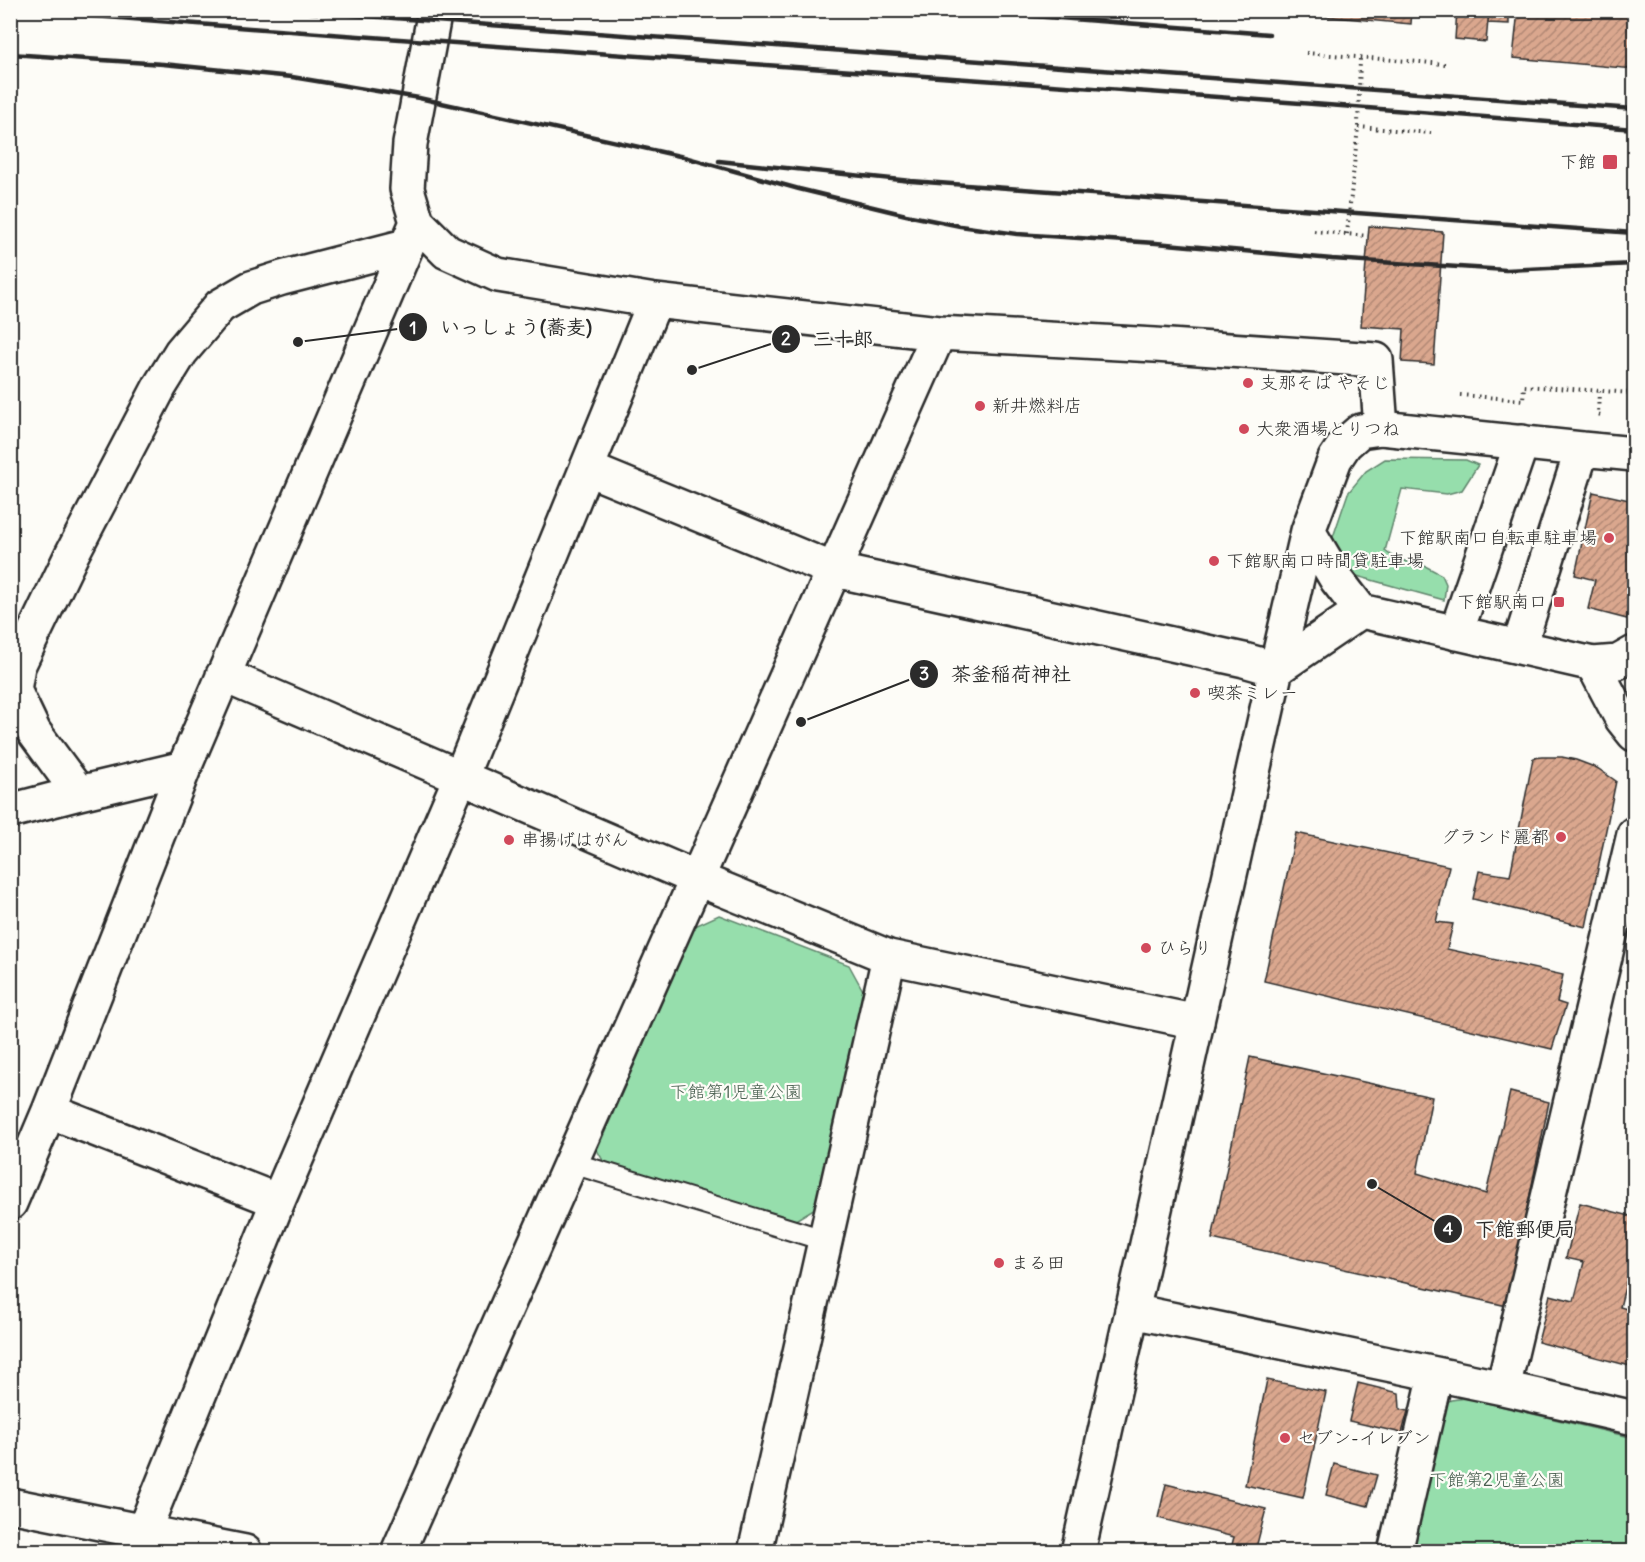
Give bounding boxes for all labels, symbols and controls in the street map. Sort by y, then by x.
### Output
place label: 下館 [1560,150,1596,173]
marker: 下館 [1601,153,1619,171]
callout: いっしょう(蕎麦) [398,308,604,346]
text: いっしょう(蕎麦) [440,314,592,339]
text: 1 [409,316,417,339]
callout: 三十郎 [771,320,885,358]
text: 三十郎 [813,326,873,351]
text: 2 [781,327,791,350]
place label: 支那そば やそじ [1260,371,1390,394]
marker: 支那そば やそじ [1241,376,1255,390]
place label: 新井燃料店 [992,394,1082,417]
marker: 新井燃料店 [973,399,987,413]
place label: 大衆酒場とりつね [1256,417,1400,440]
marker: 大衆酒場とりつね [1237,422,1251,436]
place label: 下館駅南口自転車駐車場 [1399,526,1597,549]
marker: 下館駅南口自転車駐車場 [1602,531,1616,545]
place label: 下館駅南口時間貸駐車場 [1226,549,1424,572]
marker: 下館駅南口時間貸駐車場 [1207,554,1221,568]
place label: 下館駅南口 [1457,590,1547,613]
marker: 下館駅南口 [1552,595,1566,609]
callout: 茶釜稲荷神社 [909,655,1083,693]
text: 茶釜稲荷神社 [951,661,1071,686]
text: 3 [919,662,929,685]
place label: 喫茶ミレー [1207,681,1298,704]
marker: 喫茶ミレー [1188,686,1202,700]
place label: グランド麗都 [1441,825,1549,848]
place label: 串揚げはがん [521,828,629,851]
marker: グランド麗都 [1554,830,1568,844]
marker: 串揚げはがん [502,833,516,847]
place label: ひらり [1158,936,1212,959]
marker: ひらり [1139,941,1153,955]
park label: 下館第1児童公園 [669,1080,803,1103]
callout: 下館郵便局 [1433,1210,1587,1248]
text: 下館郵便局 [1475,1216,1575,1241]
text: 4 [1443,1217,1454,1240]
place label: まる田 [1011,1251,1065,1274]
marker: まる田 [992,1256,1006,1270]
place label: セブン-イレブン [1297,1426,1431,1449]
marker: セブン-イレブン [1278,1431,1292,1445]
park label: 下館第2児童公園 [1429,1468,1565,1491]

